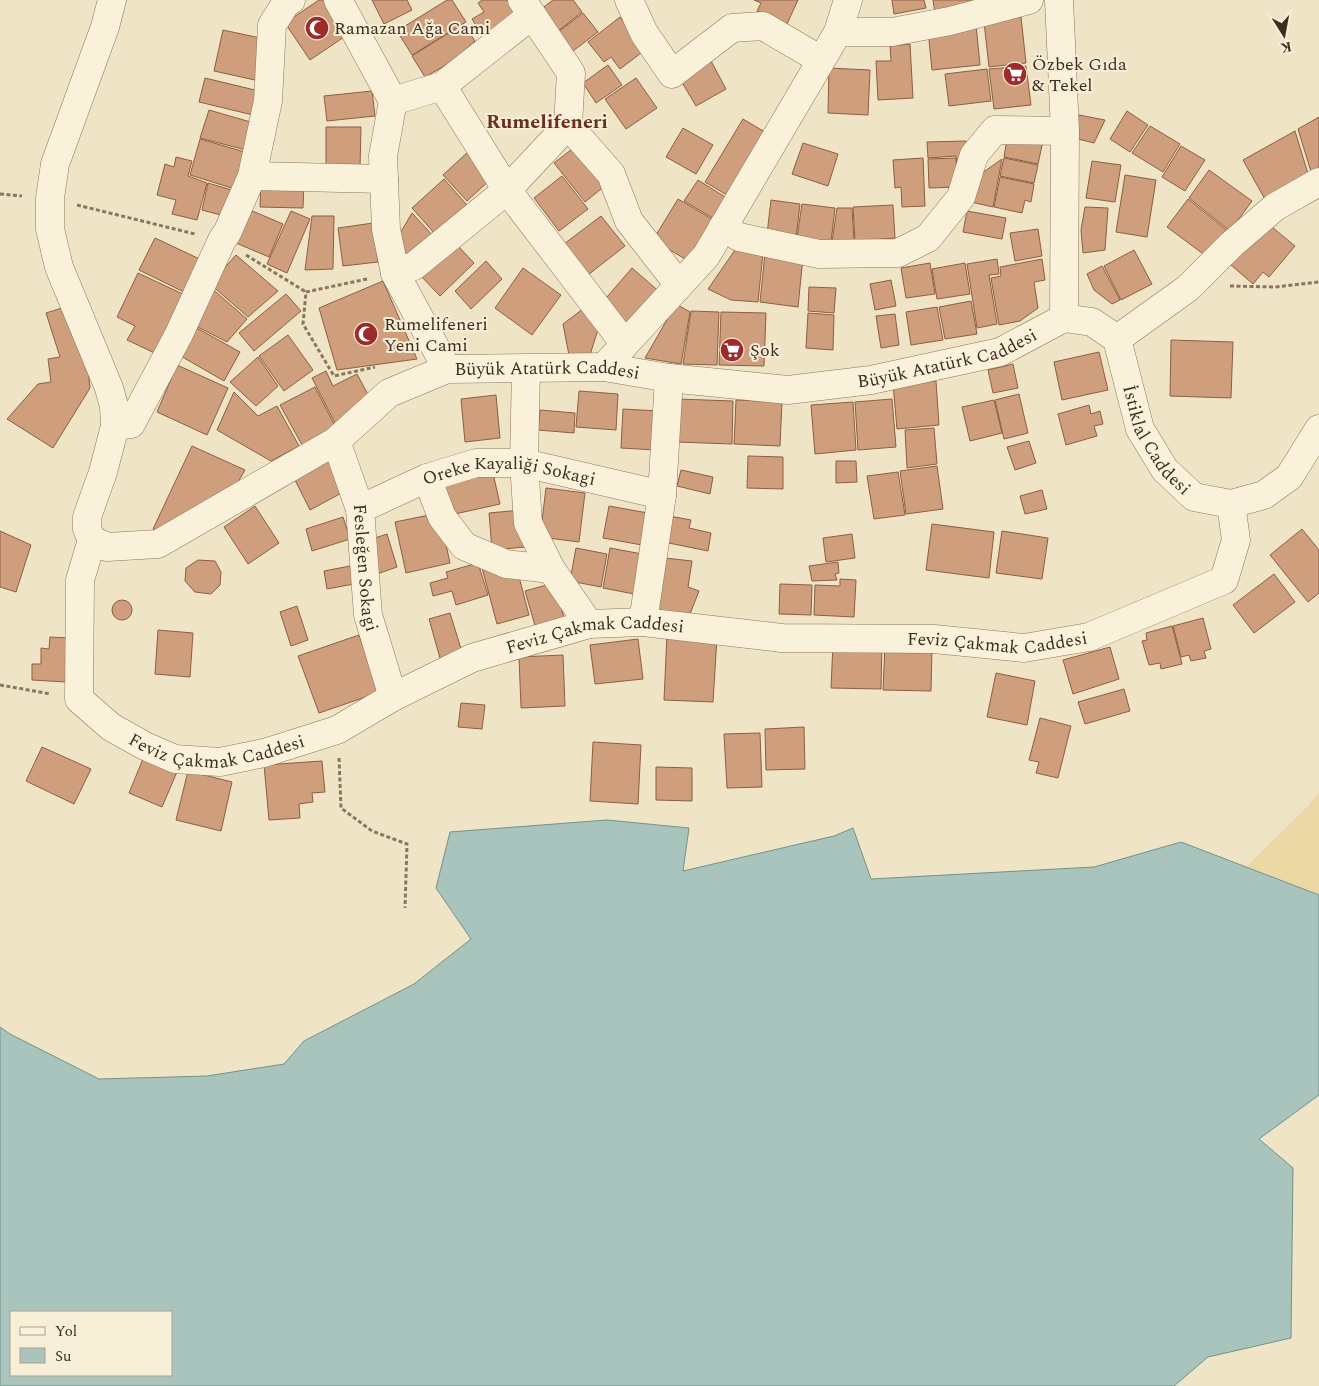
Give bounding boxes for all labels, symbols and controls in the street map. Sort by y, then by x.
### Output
north arrow [1259,10,1309,60]
mosque icon: Ramazan Ağa Cami [304,15,330,41]
place label: Ramazan Ağa Cami [334,15,490,42]
text: K [1279,36,1294,59]
place label: Özbek Gıda & Tekel [1032,51,1127,99]
supermarket icon: Özbek Gıda & Tekel [1002,61,1028,87]
district label: Rumelifeneri [486,107,608,137]
place label: Rumelifeneri Yeni Cami [384,311,488,359]
mosque icon: Rumelifeneri Yeni Cami [353,321,379,347]
street label: Büyük Atatürk Caddesi [856,321,1042,395]
supermarket icon: Şok [719,337,745,363]
place label: Şok [750,337,780,364]
street label: Büyük Atatürk Caddesi [454,353,642,386]
street label: İstiklal Caddesi [1116,382,1197,501]
street label: Oreke Kayaliği Sokagi [419,450,598,493]
street label: Fesleğen Sokagi [346,503,386,635]
street label: Feviz Çakmak Caddesi [503,608,685,661]
street label: Feviz Çakmak Caddesi [907,624,1089,661]
street label: Feviz Çakmak Caddesi [127,724,309,748]
text: Feviz Çakmak Caddesi [124,726,308,775]
legend [10,1311,172,1376]
text: Yol [55,1320,77,1343]
text: Su [55,1345,71,1368]

